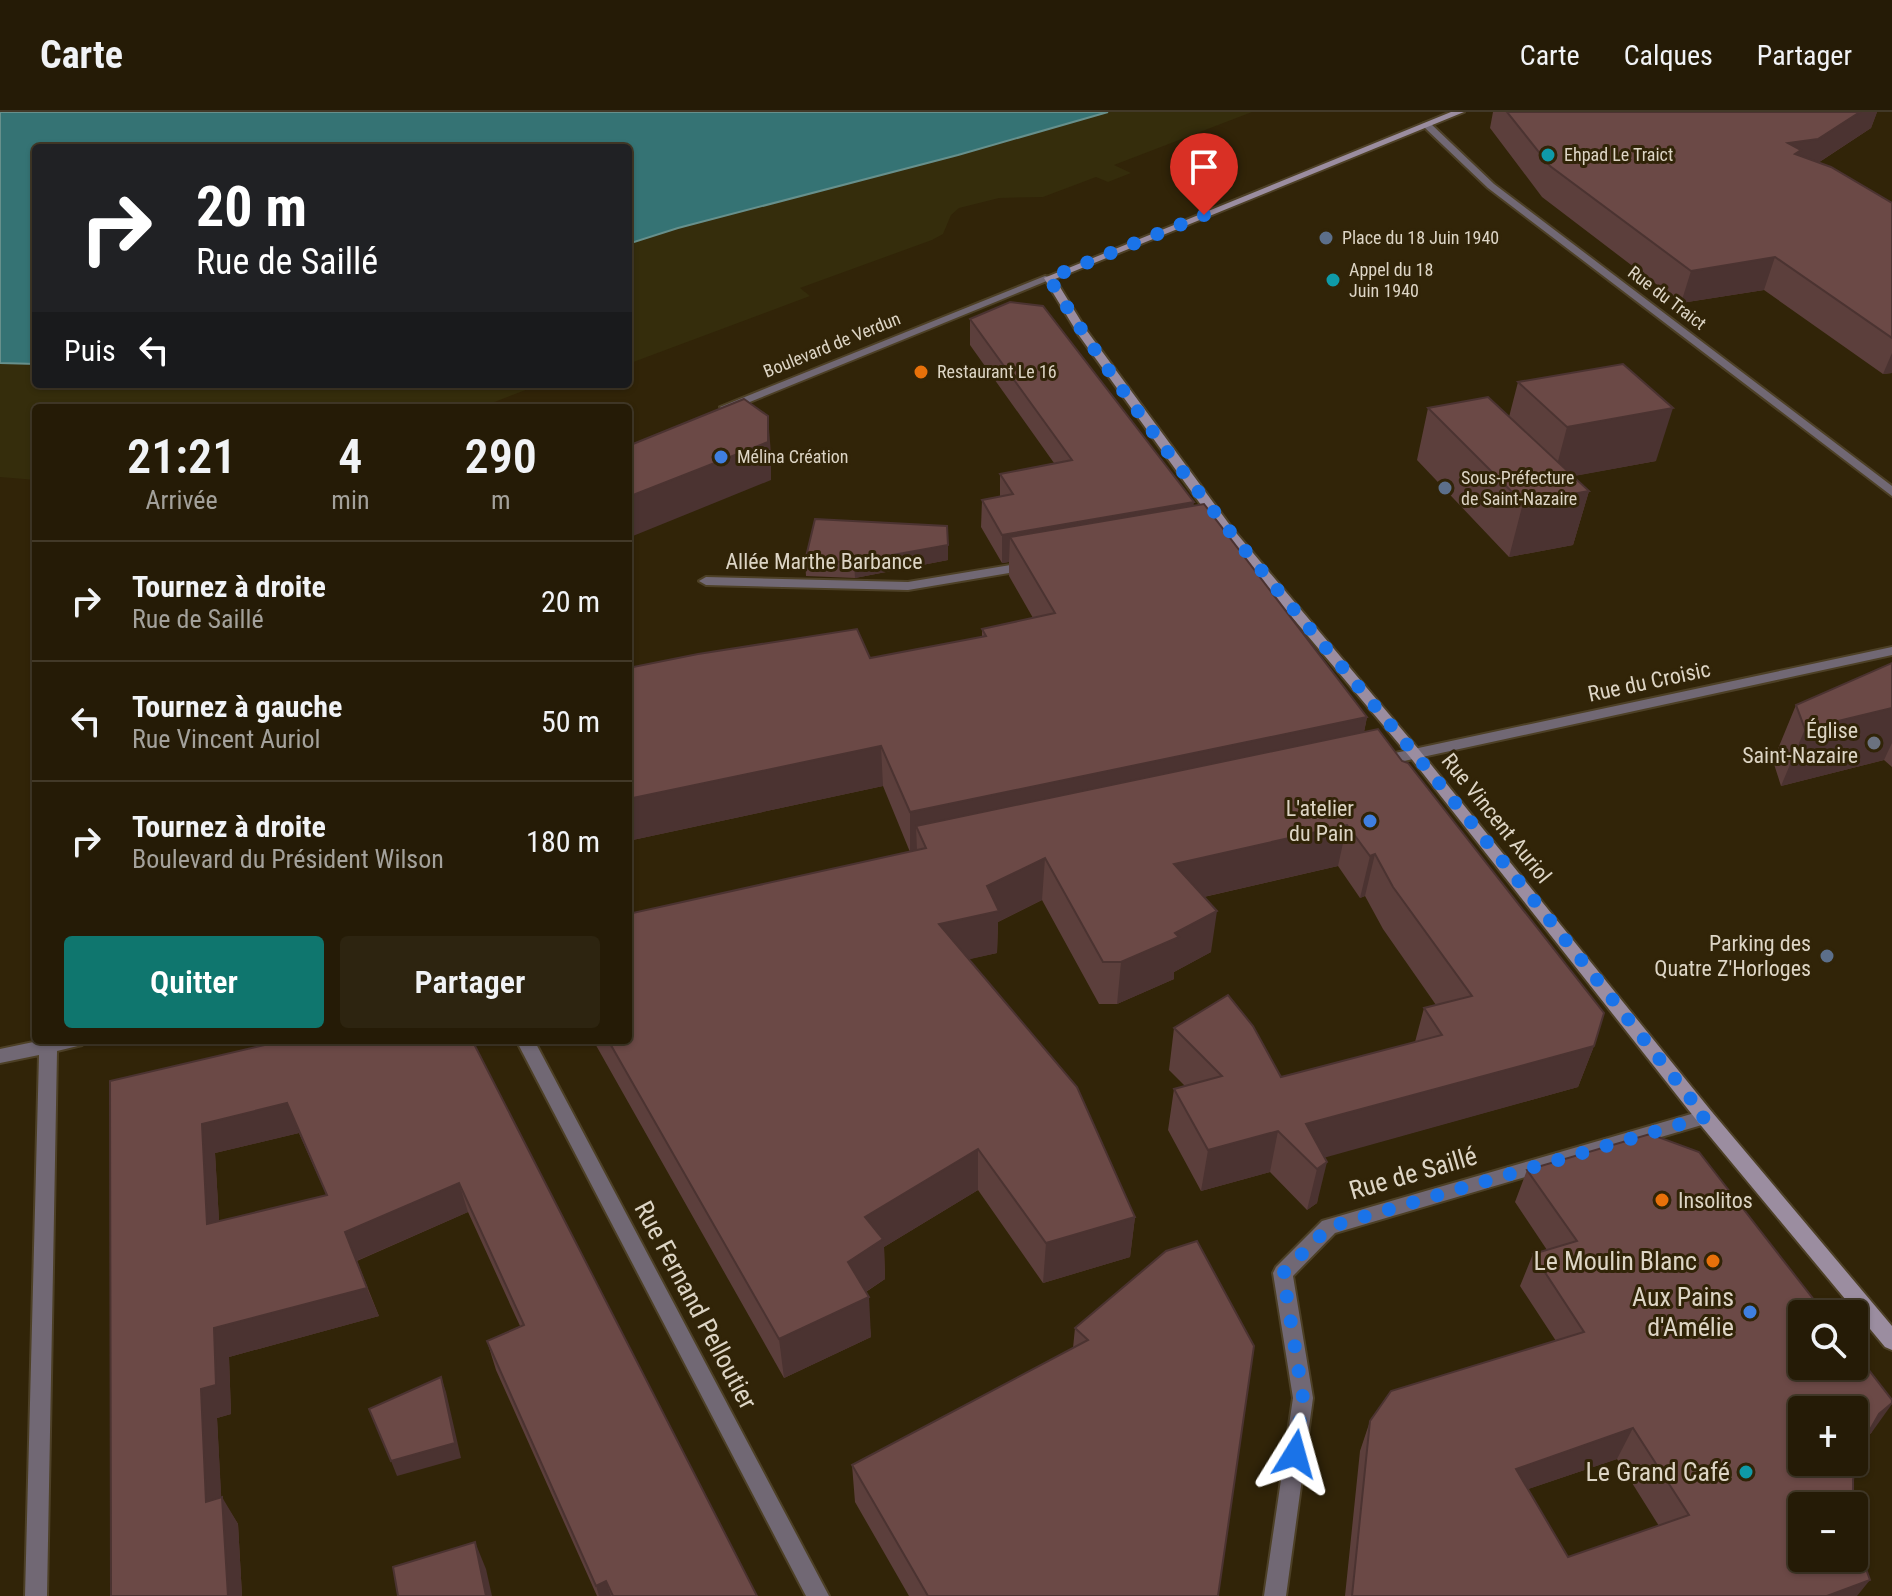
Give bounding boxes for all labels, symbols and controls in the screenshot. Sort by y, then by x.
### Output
text: Carte [40,33,123,77]
text: Carte [1520,39,1580,72]
text: Calques [1624,39,1713,72]
text: Partager [1757,39,1852,72]
pin [1170,133,1238,215]
place label: Ehpad Le Traict [1564,144,1673,165]
icon: arrive [1182,145,1226,189]
marker: Ehpad Le Traict [1539,146,1557,164]
text: 20 m [196,174,307,240]
icon: right [64,176,168,280]
place label: Place du 18 Juin 1940 [1342,227,1499,248]
marker: Place du 18 Juin 1940 [1317,229,1335,247]
text: Rue de Saillé [196,241,378,283]
place label: Appel du 18 Juin 1940 [1349,259,1433,301]
street label: Rue du Traict [1624,261,1711,334]
marker: Appel du 18 Juin 1940 [1324,271,1342,289]
street label: Boulevard de Verdun [760,307,903,382]
icon: left [132,328,176,372]
text: Puis [64,333,116,368]
place label: Restaurant Le 16 [937,361,1057,382]
marker: Restaurant Le 16 [912,363,930,381]
text: 21:21 [127,428,236,485]
text: 4 [338,428,362,485]
text: 290 [465,428,537,485]
place label: Mélina Création [737,446,849,467]
marker: Mélina Création [712,448,730,466]
place label: Sous-Préfecture de Saint-Nazaire [1461,467,1577,509]
marker: Sous-Préfecture de Saint-Nazaire [1436,479,1454,497]
text: Arrivée [146,485,218,515]
text: min [331,485,369,515]
text: m [491,485,511,515]
street label: Allée Marthe Barbance [725,549,923,574]
text: Tournez à droite [132,569,326,604]
icon: right [64,579,108,623]
text: 20 m [541,584,600,619]
text: Rue de Saillé [132,604,264,634]
street label: Rue du Croisic [1586,656,1713,707]
text: Tournez à gauche [132,689,342,724]
icon: left [64,699,108,743]
text: 50 m [541,704,600,739]
place label: Église Saint-Nazaire [1742,718,1858,768]
text: Rue Vincent Auriol [132,724,320,754]
marker: Église Saint-Nazaire [1865,734,1883,752]
street label: Rue Vincent Auriol [1437,748,1556,888]
place label: L'atelier du Pain [1286,796,1354,846]
text: Tournez à droite [132,809,326,844]
marker: L'atelier du Pain [1361,812,1379,830]
icon: right [64,819,108,863]
text: 180 m [526,824,600,859]
text: Boulevard du Président Wilson [132,844,444,874]
place label: Parking des Quatre Z'Horloges [1654,931,1811,981]
button: Quitter [64,936,324,1028]
button: Partager [340,936,600,1028]
marker: Parking des Quatre Z'Horloges [1818,947,1836,965]
street label: Rue de Saillé [1346,1140,1480,1206]
place label: Insolitos [1678,1188,1753,1213]
marker: Insolitos [1653,1191,1671,1209]
street label: Rue Fernand Pelloutier [628,1196,764,1414]
place label: Le Moulin Blanc [1534,1246,1697,1276]
marker: Le Moulin Blanc [1704,1252,1722,1270]
place label: Aux Pains d'Amélie [1632,1282,1734,1342]
map controls [1788,1300,1868,1572]
button: search [1788,1300,1868,1380]
marker: Aux Pains d'Amélie [1741,1303,1759,1321]
button: + [1788,1396,1868,1476]
position arrow [1253,1412,1337,1496]
place label: Le Grand Café [1585,1457,1730,1487]
marker: Le Grand Café [1737,1463,1755,1481]
button: − [1788,1492,1868,1572]

